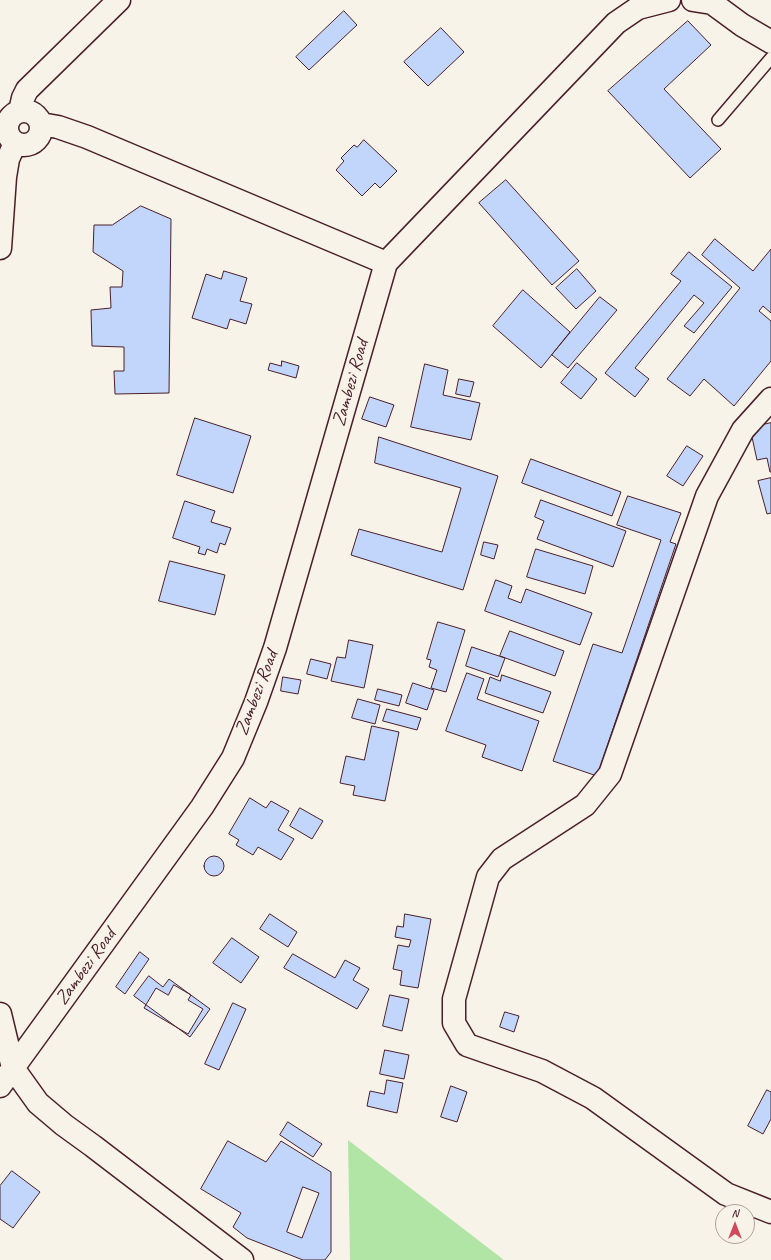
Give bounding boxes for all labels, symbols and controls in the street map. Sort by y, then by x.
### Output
street label: Zambezi Road [328,337,374,429]
street label: Zambezi Road [230,647,284,739]
street label: Zambezi Road [51,924,121,1010]
north arrow [715,1204,755,1244]
text: N [732,1206,738,1220]

